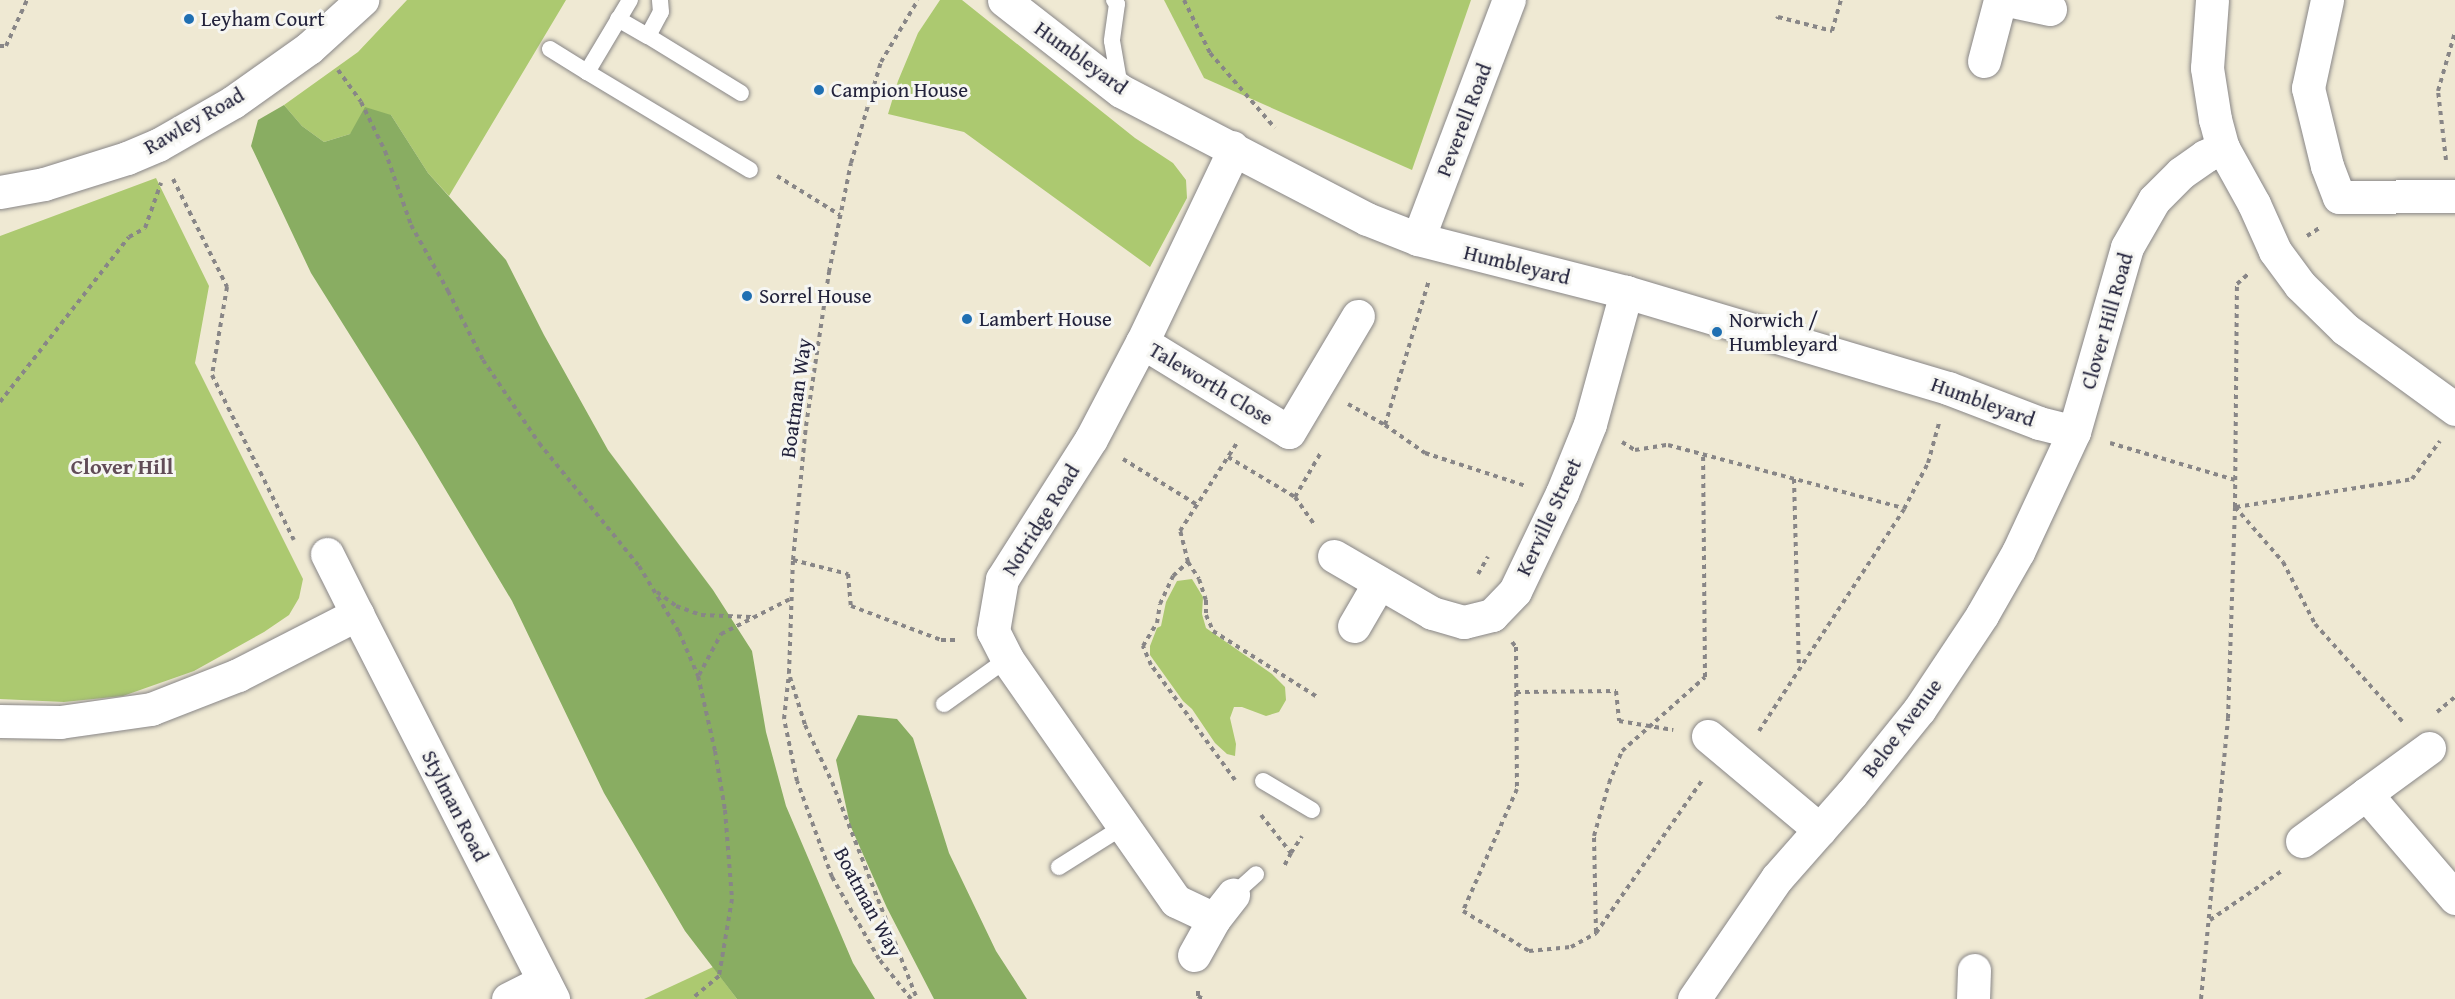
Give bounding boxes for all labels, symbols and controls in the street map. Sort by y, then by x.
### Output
place label: Leyham Court [201,6,325,32]
marker: Leyham Court [182,12,196,26]
street label: Humbleyard [1030,16,1132,100]
street label: Peverell Road [1431,60,1497,180]
place label: Campion House [831,77,968,103]
street label: Rawley Road [139,82,249,160]
marker: Campion House [812,83,826,97]
street label: Humbleyard [1461,240,1573,290]
street label: Clover Hill Road [2075,250,2139,392]
place label: Sorrel House [759,283,872,309]
marker: Sorrel House [740,289,754,303]
place label: Lambert House [979,306,1112,332]
place label: Norwich / Humbleyard [1729,307,1838,357]
marker: Lambert House [960,312,974,326]
marker: Norwich / Humbleyard [1710,325,1724,339]
street label: Boatman Way [775,336,817,460]
street label: Taleworth Close [1144,337,1278,431]
street label: Humbleyard [1928,372,2038,432]
district label: Clover Hill [71,454,173,480]
street label: Kerville Street [1511,454,1587,580]
street label: Notridge Road [997,460,1085,580]
street label: Beloe Avenue [1857,674,1947,782]
street label: Stylman Road [416,746,494,866]
street label: Boatman Way [829,843,907,961]

